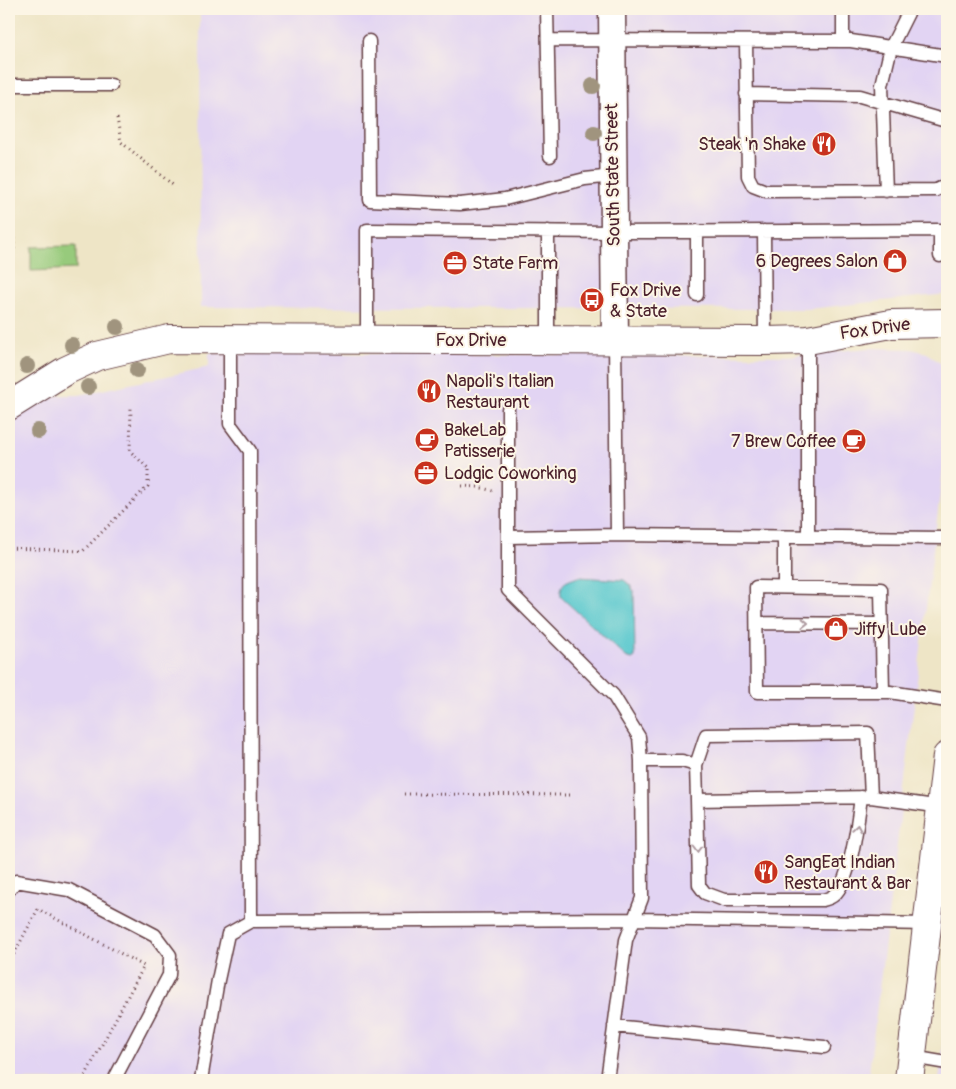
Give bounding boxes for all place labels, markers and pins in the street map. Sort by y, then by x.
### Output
restaurant icon: Steak 'n Shake [811,131,837,157]
place label: Steak 'n Shake [698,133,806,156]
shop icon: 6 Degrees Salon [882,248,908,274]
office icon: State Farm [442,250,468,276]
place label: 6 Degrees Salon [756,250,878,273]
place label: State Farm [472,252,558,275]
place label: Fox Drive & State [610,279,681,323]
bus stop icon: Fox Drive & State [579,287,605,313]
place label: Napoli's Italian Restaurant [446,370,554,414]
restaurant icon: Napoli's Italian Restaurant [416,378,442,404]
place label: BakeLab Patisserie [444,419,515,463]
cafe icon: BakeLab Patisserie [414,427,440,453]
cafe icon: 7 Brew Coffee [841,428,867,454]
place label: 7 Brew Coffee [731,430,836,453]
office icon: Lodgic Coworking [413,460,439,486]
place label: Lodgic Coworking [444,462,576,485]
shop icon: Jiffy Lube [823,616,849,642]
place label: Jiffy Lube [854,618,926,641]
place label: SangEat Indian Restaurant & Bar [784,851,912,895]
restaurant icon: SangEat Indian Restaurant & Bar [753,859,779,885]

